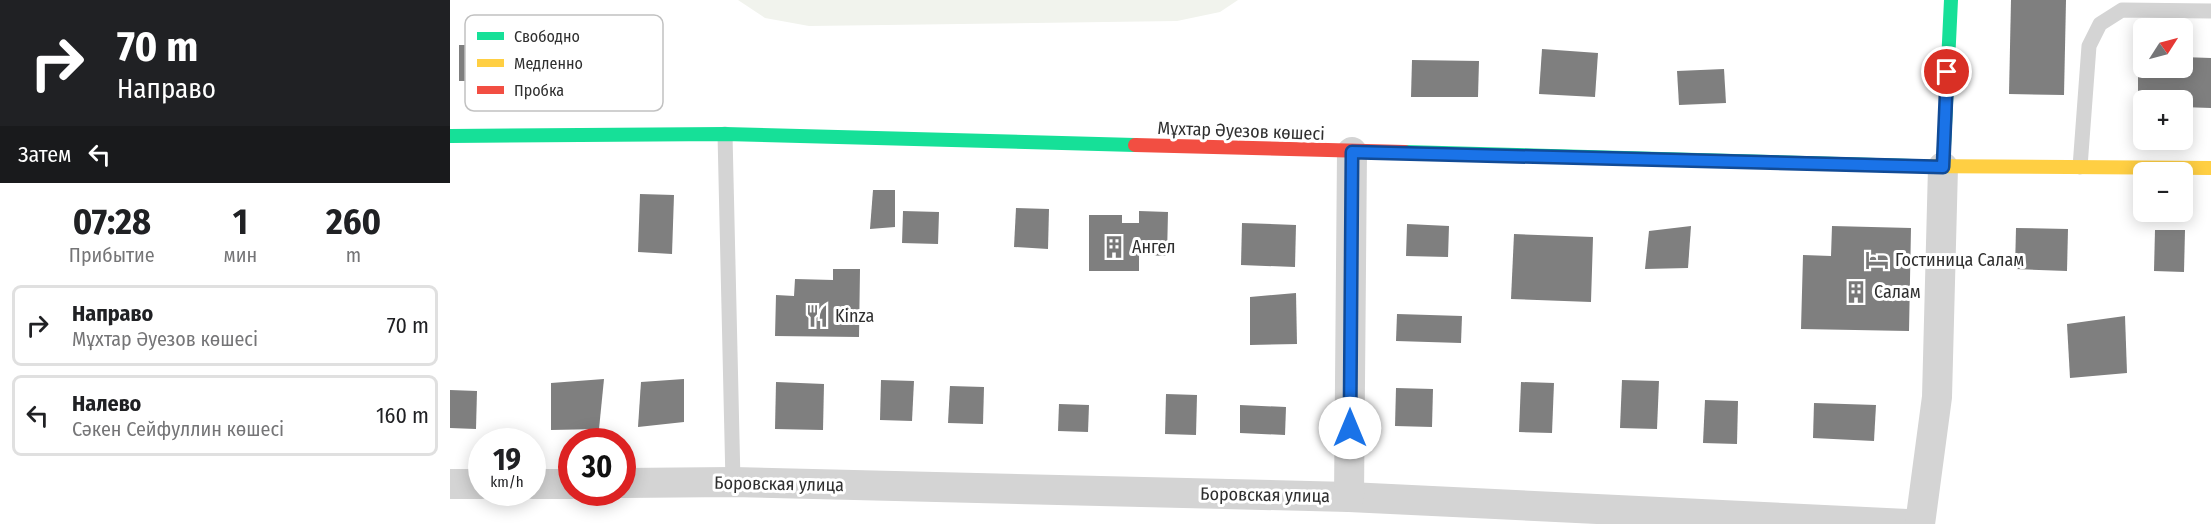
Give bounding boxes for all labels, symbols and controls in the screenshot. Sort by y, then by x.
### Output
legend [465,15,663,111]
north arrow [2133,18,2193,78]
map controls [2133,18,2193,222]
text: 70 m [117,22,198,72]
icon: right [18,24,96,102]
text: Свободно [514,27,580,46]
pin [1921,46,1972,97]
text: Медленно [514,54,583,73]
icon: arrive [1930,55,1963,88]
text: Направо [117,73,216,105]
text: Пробка [514,81,564,100]
button: + [2133,90,2193,150]
street label: Мұхтар Әуезов көшесі [1157,117,1325,145]
icon: left [83,138,116,171]
text: Затем [18,141,71,168]
button: − [2133,162,2193,222]
text: 07:28 [73,200,151,244]
text: 1 [233,200,248,244]
text: 260 [326,200,381,244]
building icon: Ангел [1101,234,1127,260]
place label: Ангел [1132,236,1176,258]
text: Прибытие [69,243,155,267]
text: мин [224,243,257,267]
text: m [346,243,361,267]
hotel icon: Гостиница Салам [1864,247,1890,273]
place label: Гостиница Салам [1895,249,2024,271]
building icon: Салам [1843,279,1869,305]
place label: Салам [1874,281,1921,303]
text: Направо [72,300,153,327]
restaurant icon: Kinza [804,303,830,329]
place label: Kinza [835,305,874,327]
icon: right [21,309,54,342]
text: 70 m [387,312,429,339]
text: Мұхтар Әуезов көшесі [72,327,258,351]
text: Налево [72,390,141,417]
position arrow [1318,396,1382,460]
icon: left [21,399,54,432]
text: 160 m [376,402,429,429]
text: Сәкен Сейфуллин көшесі [72,417,284,441]
speed limit sign: 30 [558,428,636,506]
text: 19 [493,442,521,478]
street label: Боровская улица [714,472,844,496]
text: km/h [490,473,524,491]
street label: Боровская улица [1200,483,1330,507]

